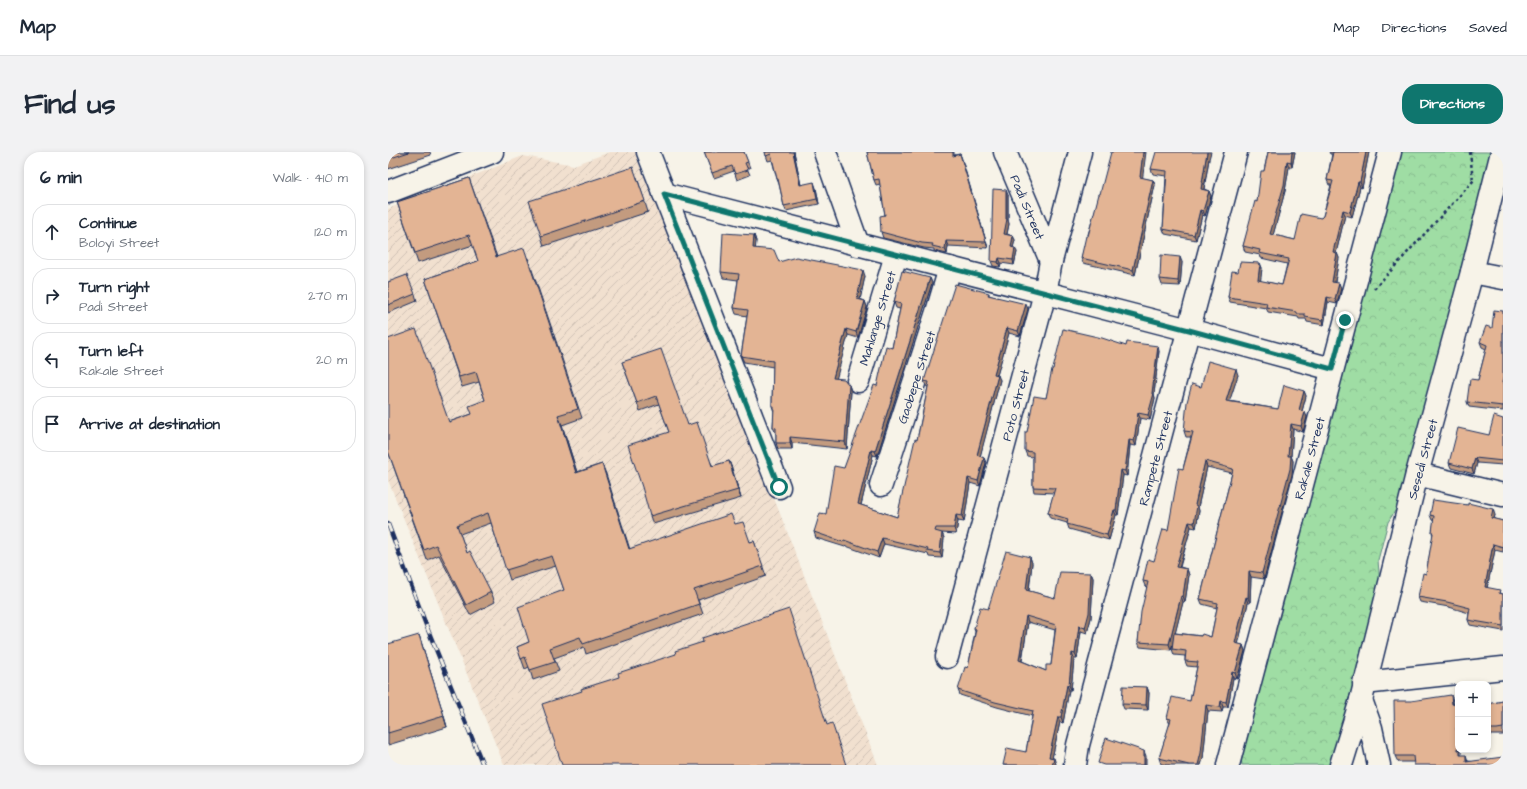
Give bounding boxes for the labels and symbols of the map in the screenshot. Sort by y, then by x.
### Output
street label: Padi Street [1005,172,1049,243]
street label: Mahlange Street [855,268,902,368]
route end [1336,311,1354,329]
street label: Gaobepe Street [893,328,941,426]
street label: Poto Street [998,367,1034,443]
street label: Rampete Street [1135,408,1178,508]
street label: Rakale Street [1290,414,1330,502]
street label: Sesedi Street [1404,416,1443,502]
route start [770,478,788,496]

